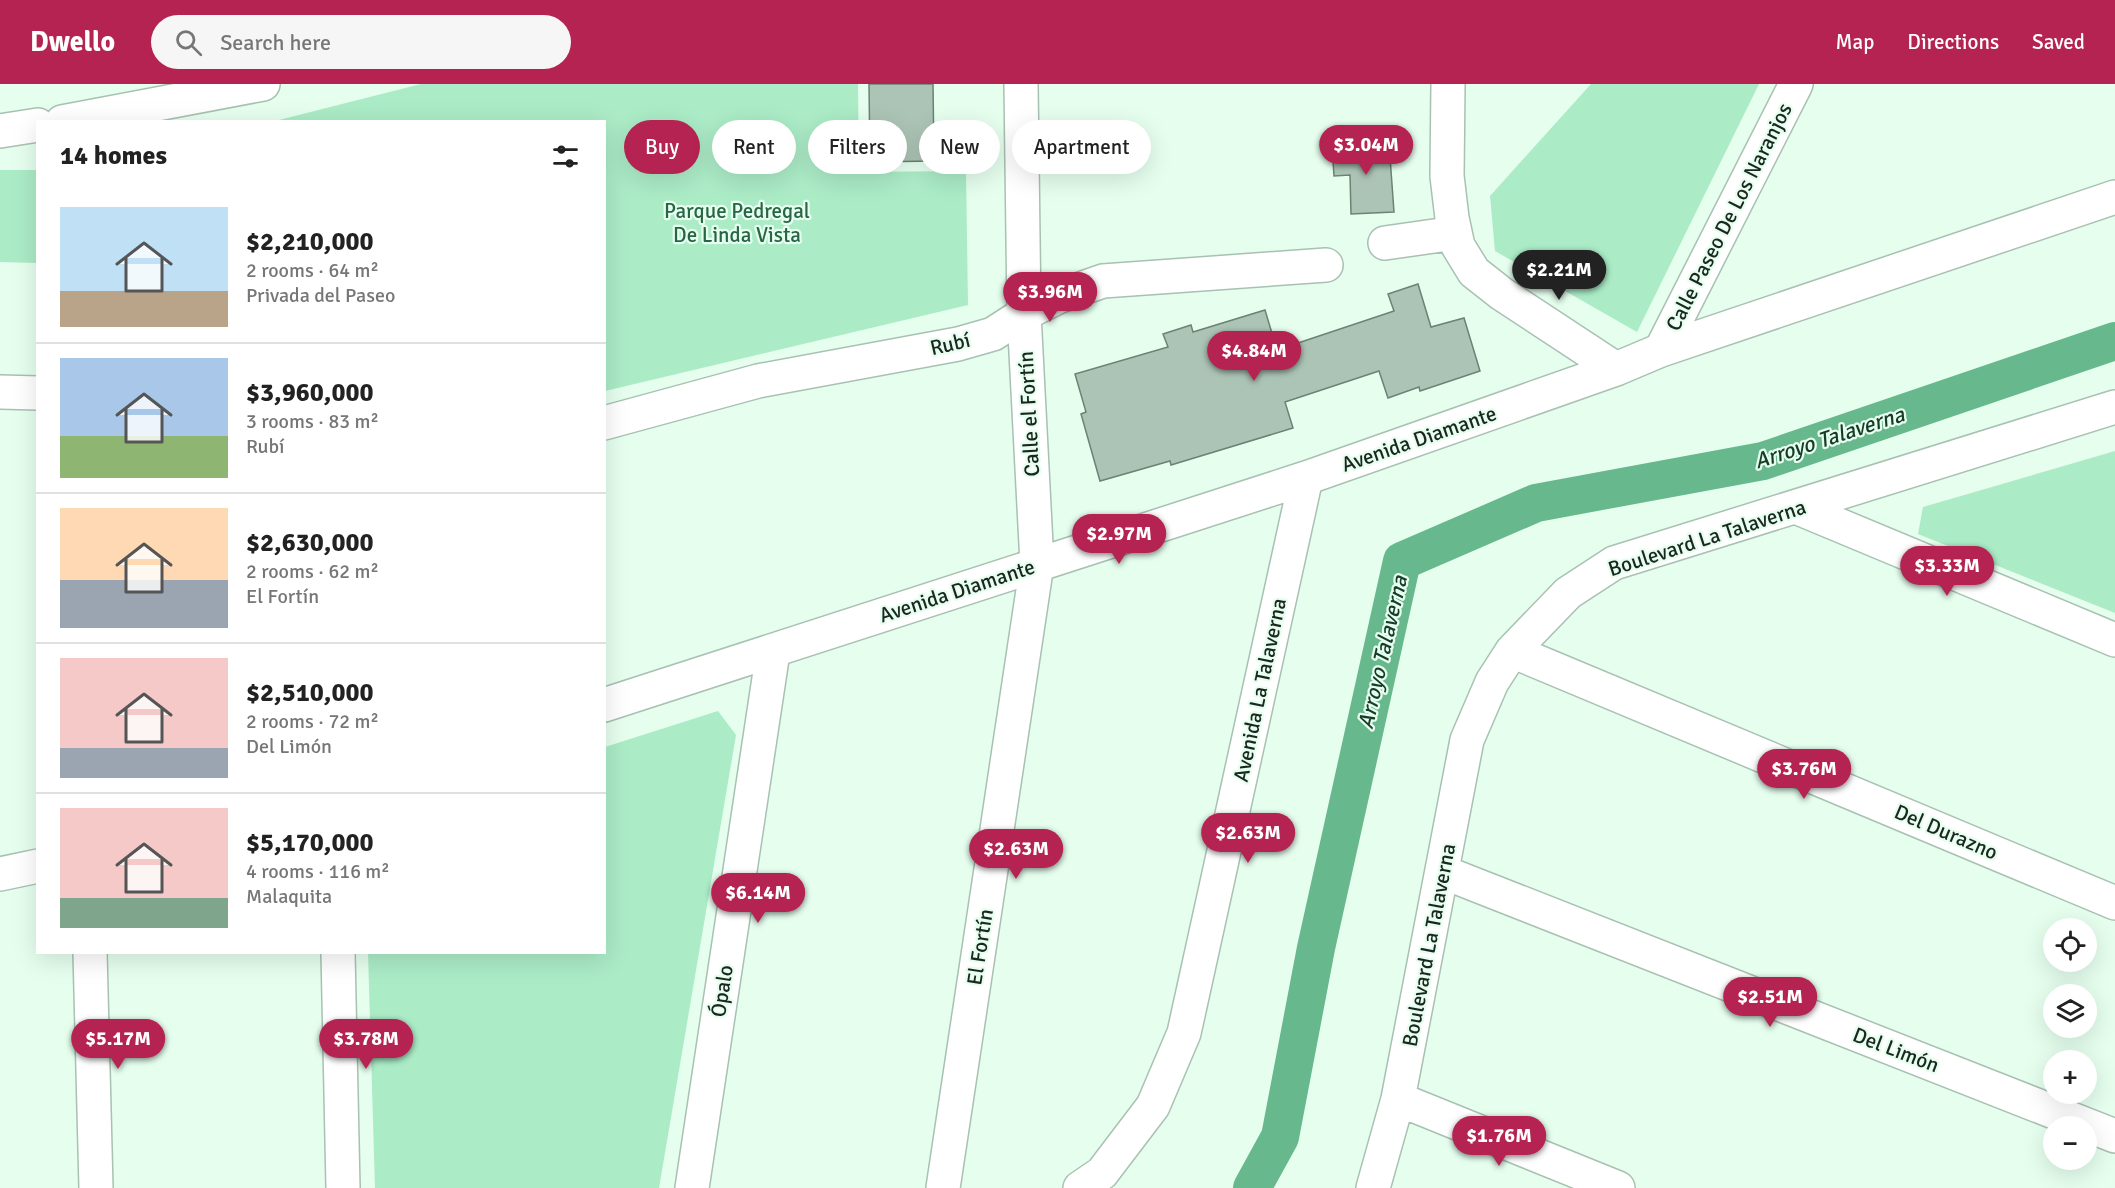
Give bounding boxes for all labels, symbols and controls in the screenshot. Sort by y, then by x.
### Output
search box [151,15,571,69]
text: Dwello [30,25,115,59]
icon: search [172,26,205,59]
text: Search here [220,29,331,56]
text: Map [1836,29,1874,55]
text: Directions [1907,29,1999,55]
text: Saved [2032,29,2085,55]
street label: Calle Paseo De Los Naranjos [1660,99,1798,335]
chip: Buy [624,120,700,174]
chip: Rent [712,120,796,174]
chip: Filters [808,120,907,174]
chip: New [919,120,1000,174]
chip: Apartment [1012,120,1151,174]
pin: $3.04M [1317,125,1415,176]
text: $3.04M [1333,132,1399,157]
text: 14 homes [60,140,167,172]
icon: filters [549,140,582,173]
park label: Parque Pedregal De Linda Vista [664,198,810,248]
text: $2,210,000 [246,226,374,258]
icon: home [108,231,180,303]
pin: $2.21M [1510,250,1608,301]
text: $2.21M [1526,257,1592,282]
text: 2 rooms · 64 m² [246,258,379,283]
pin: $3.96M [1001,272,1099,323]
text: $3.96M [1017,279,1083,304]
text: Privada del Paseo [246,283,395,308]
street label: Rubí [927,327,973,361]
pin: $4.84M [1205,331,1303,382]
text: $4.84M [1221,338,1287,363]
street label: Calle el Fortín [1013,351,1045,477]
text: $3,960,000 [246,377,374,409]
icon: home [108,382,180,454]
street label: Avenida Diamante [1338,400,1500,478]
water label: Arroyo Talaverna [1751,400,1908,474]
text: 3 rooms · 83 m² [246,409,379,434]
text: Rubí [246,434,285,459]
street label: Boulevard La Talaverna [1605,494,1809,582]
pin: $2.97M [1070,514,1168,565]
text: $2.97M [1086,521,1152,546]
text: $2,630,000 [246,527,374,559]
icon: home [108,532,180,604]
pin: $3.33M [1898,546,1996,597]
text: $3.33M [1914,553,1980,578]
street label: Avenida Diamante [876,554,1038,628]
text: 2 rooms · 62 m² [246,559,379,584]
water label: Arroyo Talaverna [1352,572,1413,731]
text: El Fortín [246,584,319,609]
street label: Avenida La Talaverna [1228,596,1292,784]
text: $2,510,000 [246,677,374,709]
icon: home [108,682,180,754]
text: 2 rooms · 72 m² [246,709,379,734]
text: Del Limón [246,734,332,759]
pin: $3.76M [1755,749,1853,800]
text: $3.76M [1771,756,1837,781]
street label: Del Durazno [1890,799,2002,865]
pin: $2.63M [1199,813,1297,864]
text: $2.63M [1215,820,1281,845]
text: $5,170,000 [246,827,374,859]
pin: $2.63M [967,829,1065,880]
icon: home [108,832,180,904]
text: $2.63M [983,836,1049,861]
street label: Boulevard La Talaverna [1397,841,1461,1049]
text: 4 rooms · 116 m² [246,859,390,884]
pin: $6.14M [709,873,807,924]
text: $6.14M [725,880,791,905]
text: Malaquita [246,884,332,909]
street label: El Fortín [961,907,999,987]
map controls [2043,918,2097,1170]
button: locate [2043,918,2097,972]
street label: Ópalo [705,963,739,1019]
pin: $2.51M [1721,977,1819,1028]
text: $2.51M [1737,984,1803,1009]
button: layers [2043,984,2097,1038]
pin: $5.17M [69,1019,167,1070]
pin: $3.78M [317,1019,415,1070]
street label: Del Limón [1849,1022,1943,1078]
text: $5.17M [85,1026,151,1051]
text: $3.78M [333,1026,399,1051]
button: + [2043,1050,2097,1104]
pin: $1.76M [1450,1116,1548,1167]
button: − [2043,1116,2097,1170]
text: $1.76M [1466,1123,1532,1148]

